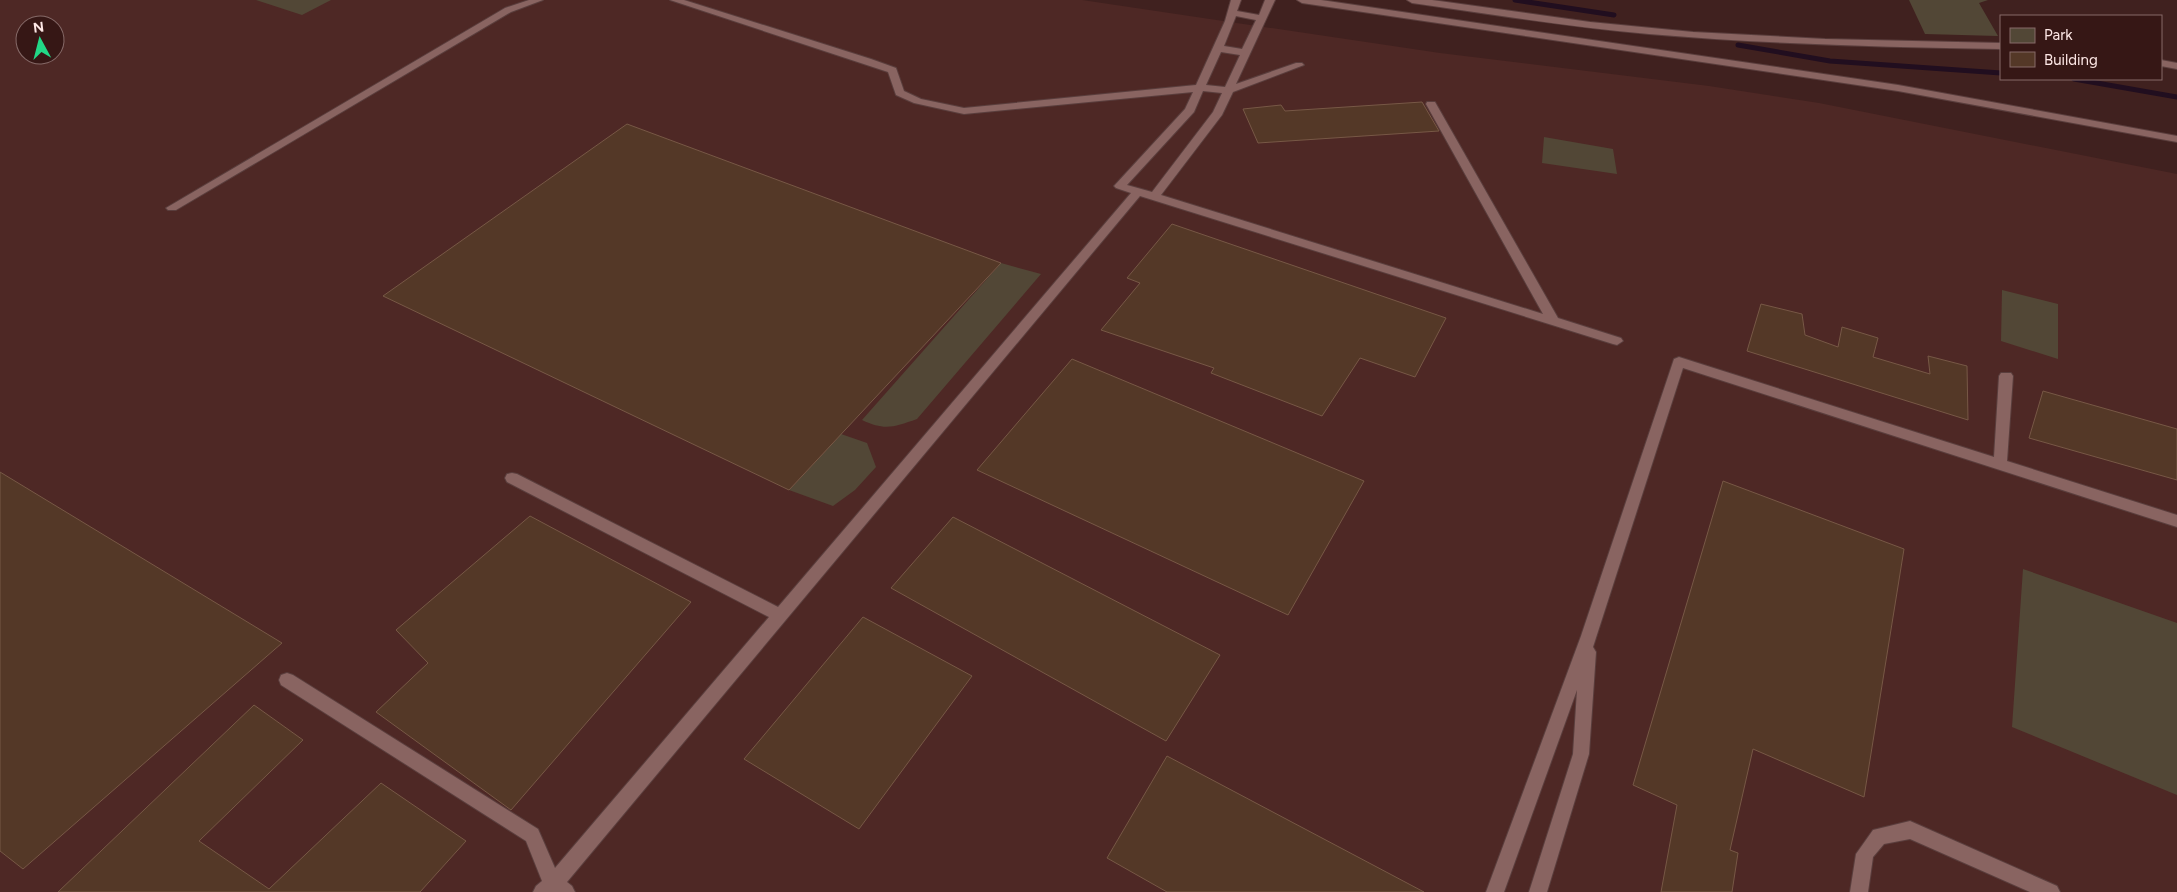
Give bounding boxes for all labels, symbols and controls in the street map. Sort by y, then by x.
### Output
north arrow [15,15,65,65]
legend [2000,15,2162,80]
text: N [32,18,45,37]
text: Park [2044,26,2073,44]
text: Building [2044,51,2098,69]

